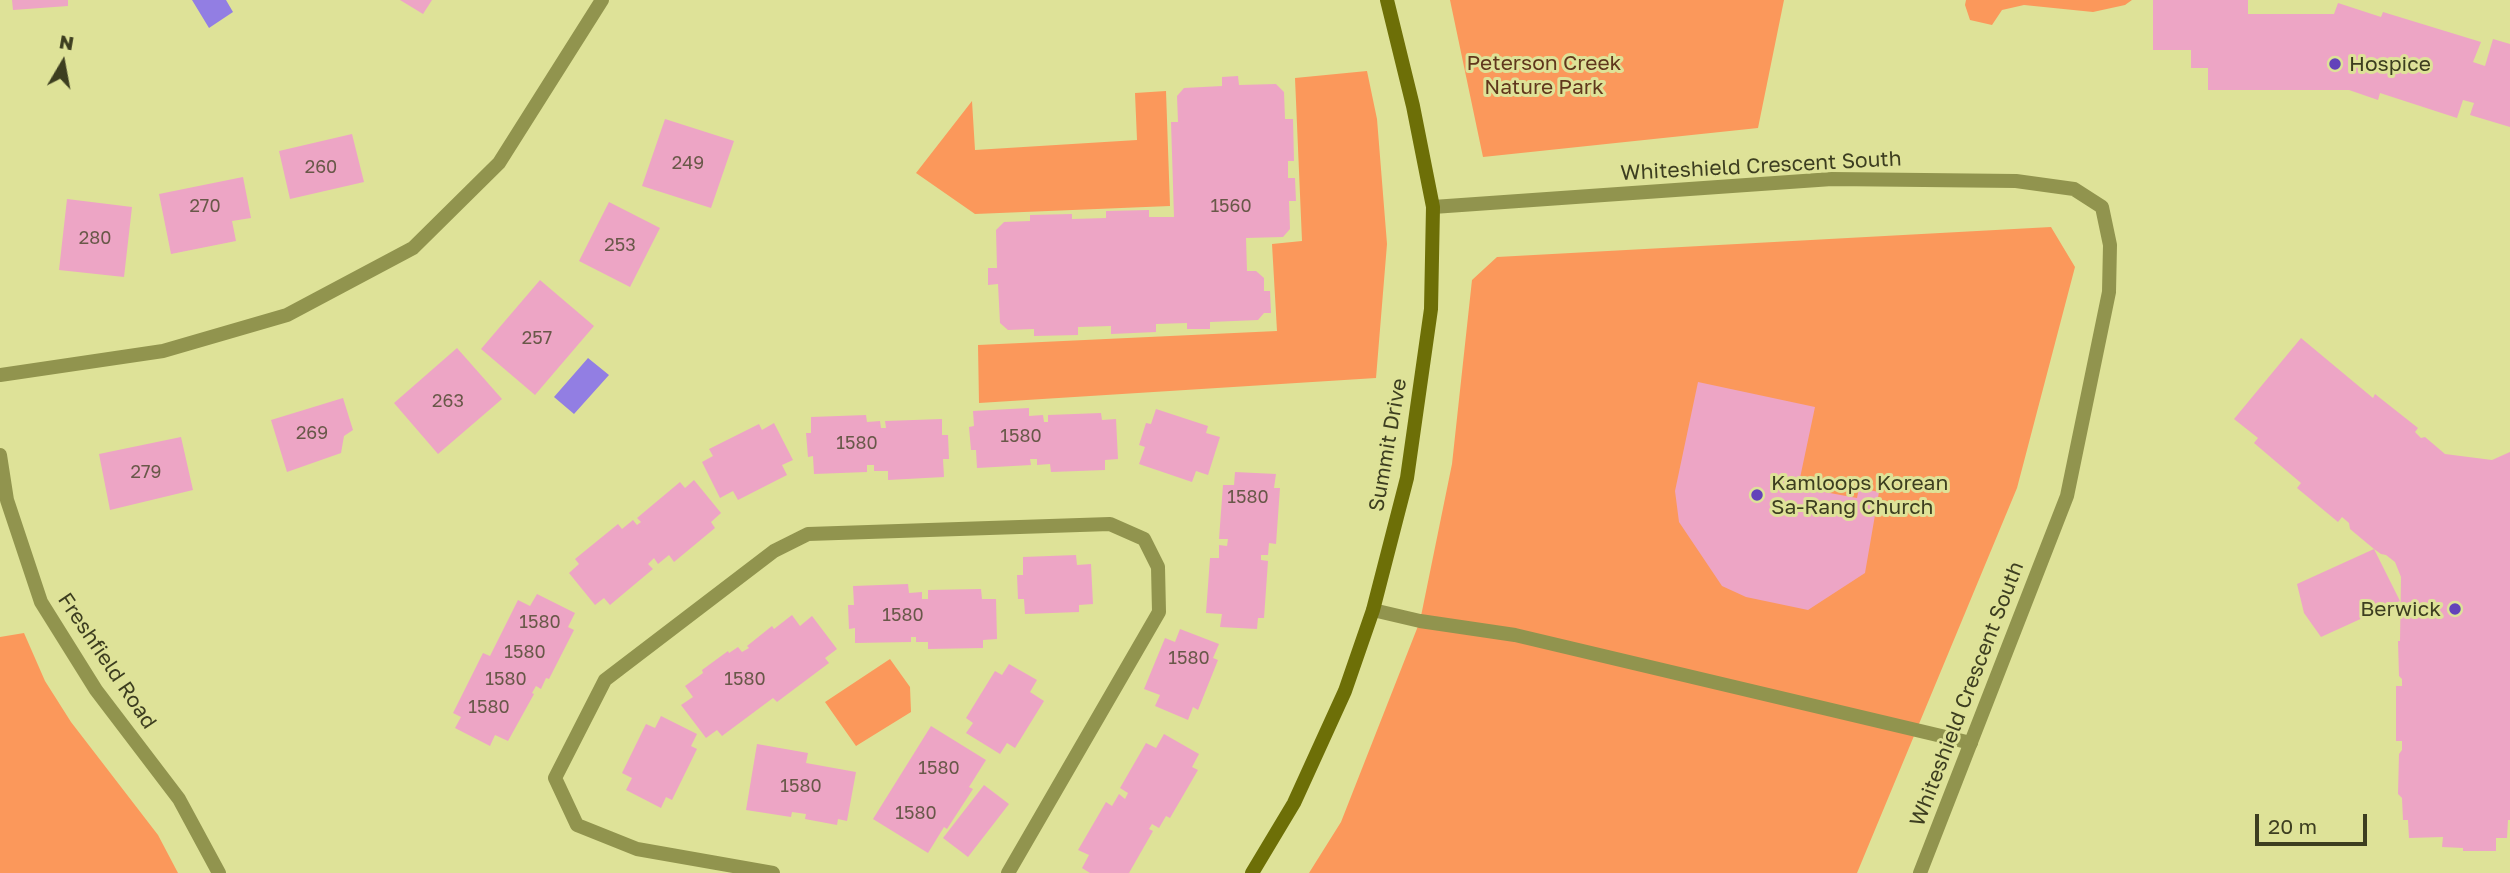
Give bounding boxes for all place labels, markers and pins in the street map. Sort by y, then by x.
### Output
place label: Hospice [2349,51,2431,77]
marker: Hospice [2327,56,2343,72]
place label: Kamloops Korean Sa-Rang Church [1771,470,1948,520]
marker: Kamloops Korean Sa-Rang Church [1749,487,1765,503]
place label: Berwick [2360,596,2441,622]
marker: Berwick [2447,601,2463,617]

